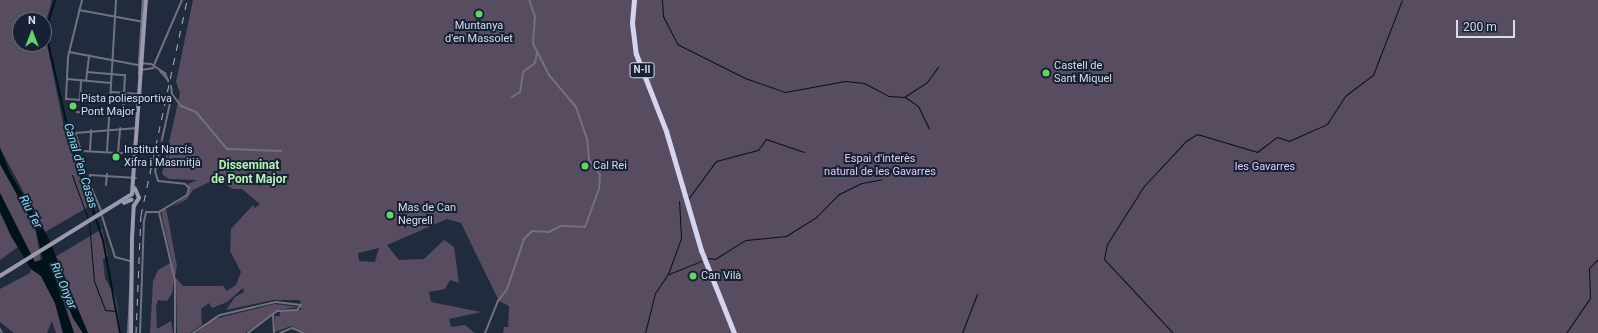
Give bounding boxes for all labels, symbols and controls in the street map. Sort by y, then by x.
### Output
marker: Muntanya d'en Massolet [474,9,484,19]
north arrow [12,12,52,52]
scale bar [1458,12,1517,38]
text: N [28,14,36,27]
place label: Muntanya d'en Massolet [445,20,513,46]
text: 200 m [1463,20,1497,34]
place label: Castell de Sant Miquel [1054,60,1112,86]
road number: N-II [629,62,655,78]
marker: Castell de Sant Miquel [1041,68,1051,78]
place label: Pista poliesportiva Pont Major [81,93,172,119]
marker: Pista poliesportiva Pont Major [68,101,78,111]
water label: Canal d'en Casas [60,122,100,210]
place label: Institut Narcís Xifra i Masmitjà [124,144,201,170]
marker: Institut Narcís Xifra i Masmitjà [111,152,121,162]
park label: Espai d'interès natural de les Gavarres [824,153,936,179]
district label: Disseminat de Pont Major [211,159,287,187]
place label: Cal Rei [593,159,627,173]
park label: les Gavarres [1235,160,1295,174]
marker: Cal Rei [580,161,590,171]
water label: Riu Ter [15,193,45,231]
place label: Mas de Can Negrell [398,202,456,228]
marker: Mas de Can Negrell [385,210,395,220]
water label: Riu Onyar [47,260,79,312]
place label: Can Vilà [701,269,741,283]
marker: Can Vilà [688,271,698,281]

